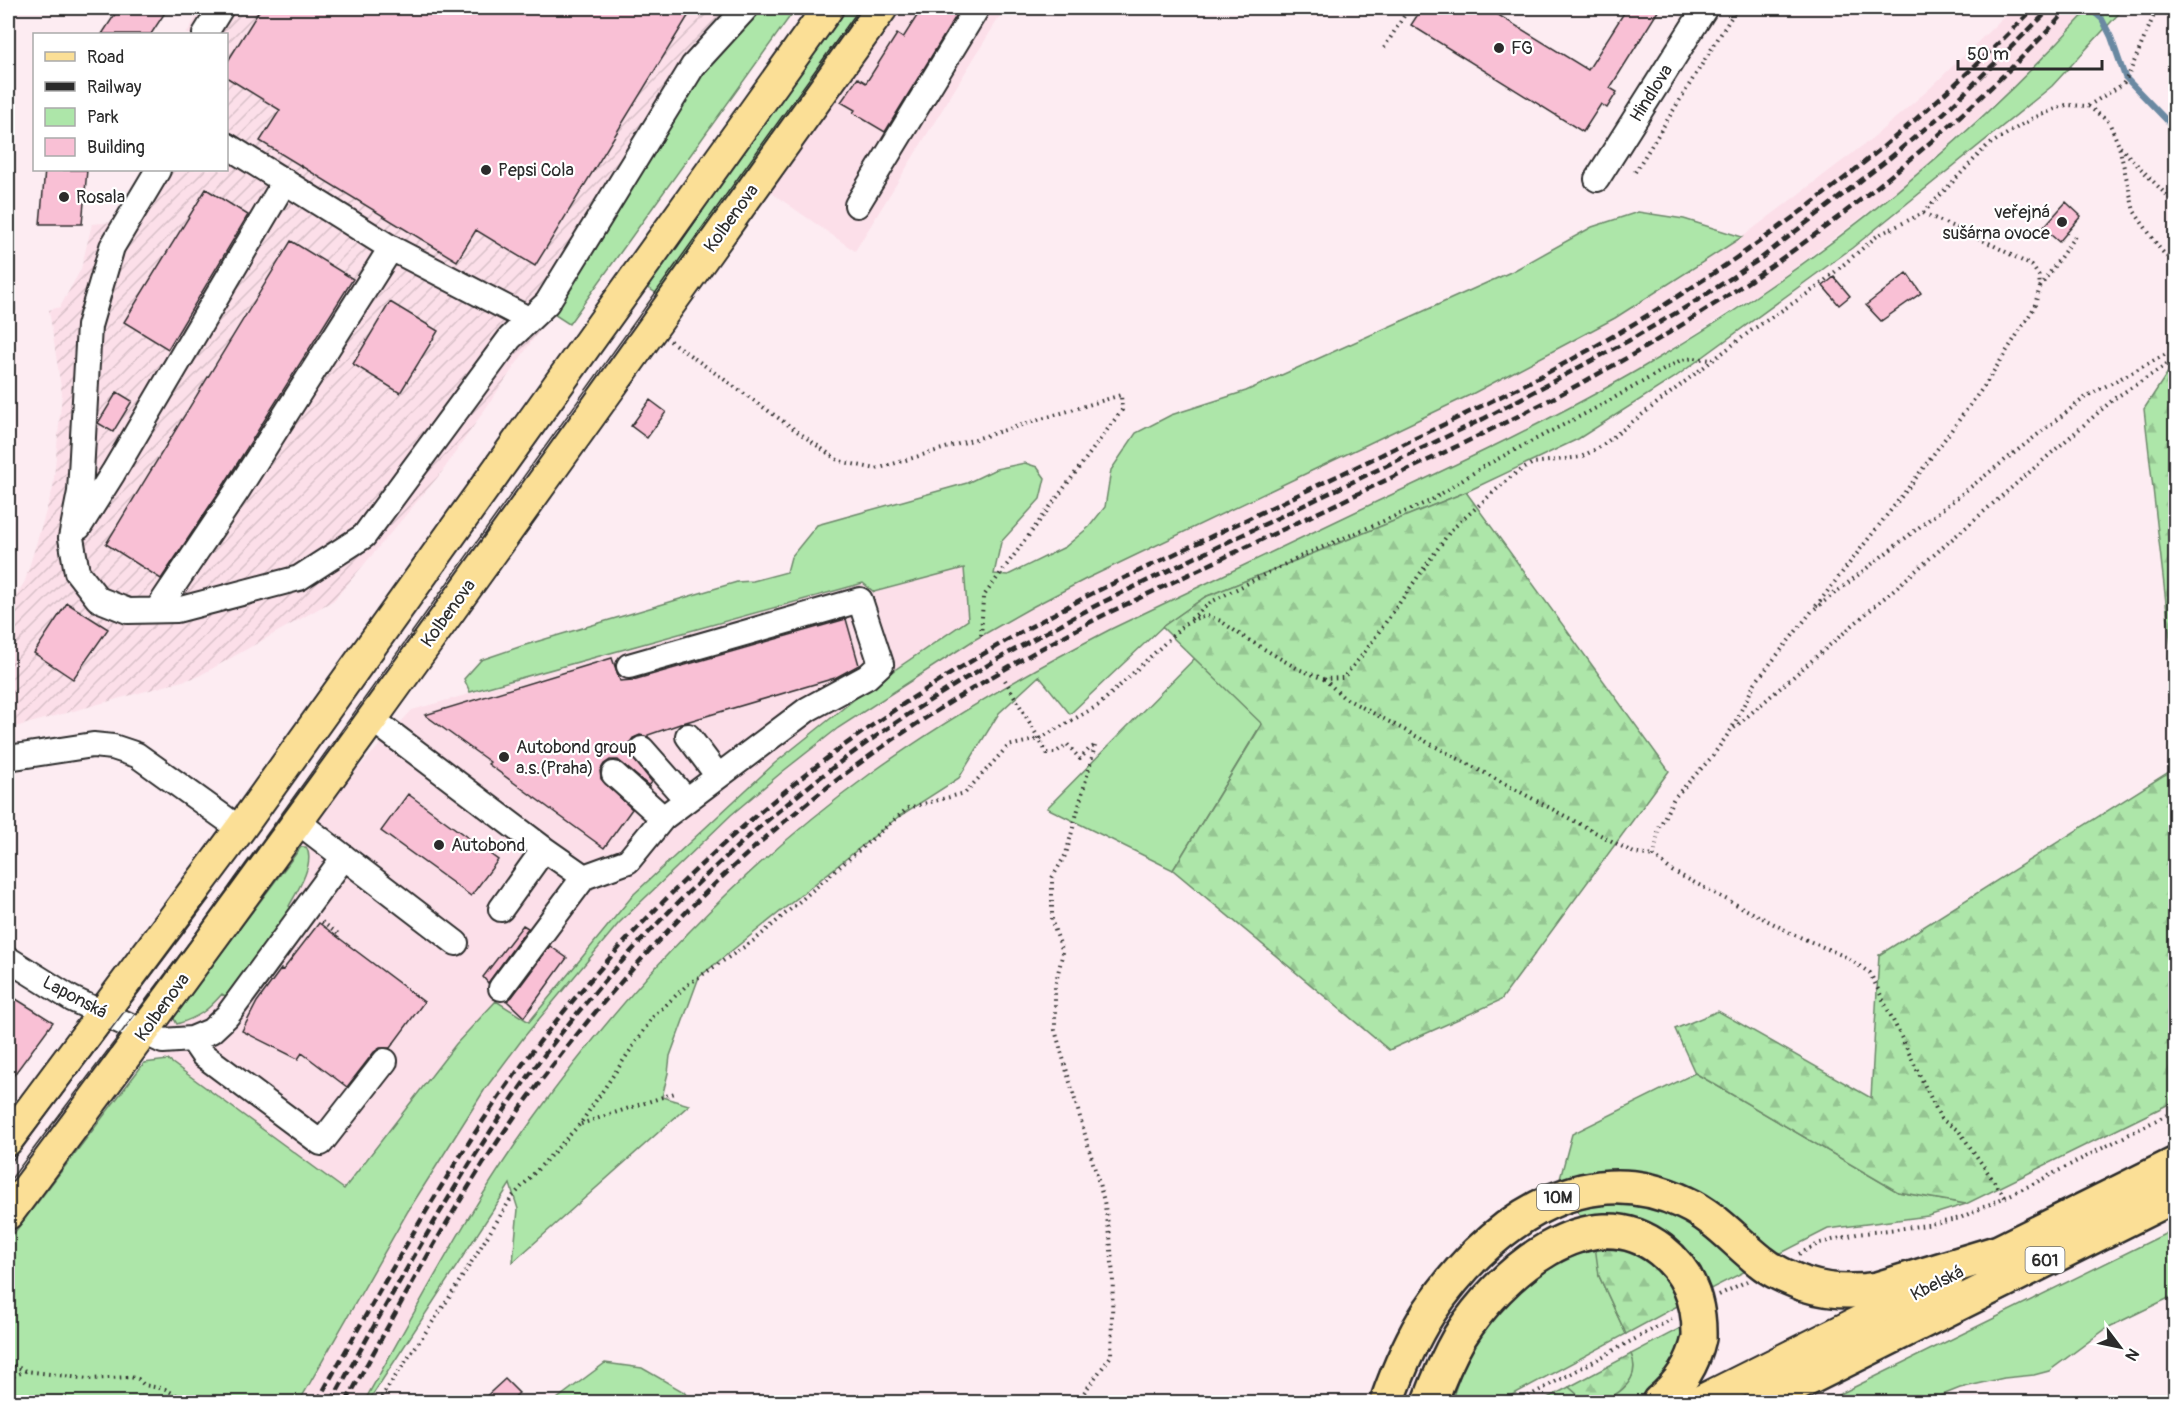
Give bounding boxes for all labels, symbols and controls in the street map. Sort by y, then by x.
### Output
legend [33,33,228,171]
scale bar [1958,33,2102,71]
place label: FG [1511,37,1533,60]
marker: FG [1492,41,1506,55]
text: 50 m [1967,43,2009,66]
text: Road [87,46,124,69]
street label: Hindlova [1625,60,1678,126]
text: Railway [87,76,142,99]
text: Park [87,106,119,129]
text: Building [87,136,145,159]
place label: Pepsi Cola [498,159,574,182]
marker: Pepsi Cola [479,163,493,177]
street label: Kolbenova [699,180,764,257]
place label: Rosala [76,186,125,209]
marker: Rosala [57,190,71,204]
place label: veřejná sušárna ovoce [1942,201,2050,245]
marker: veřejná sušárna ovoce [2055,215,2069,229]
street label: Kolbenova [416,575,481,652]
place label: Autobond group a.s.(Praha) [516,736,637,780]
marker: Autobond group a.s.(Praha) [497,750,511,764]
place label: Autobond [451,834,525,857]
marker: Autobond [432,838,446,852]
street label: Kolbenova [130,969,195,1046]
street label: Laponská [38,971,111,1024]
road number: 10M [1537,1184,1579,1210]
road number: 601 [2026,1247,2064,1273]
street label: Kbelská [1907,1260,1968,1307]
north arrow [2090,1317,2150,1377]
text: N [2120,1345,2143,1364]

